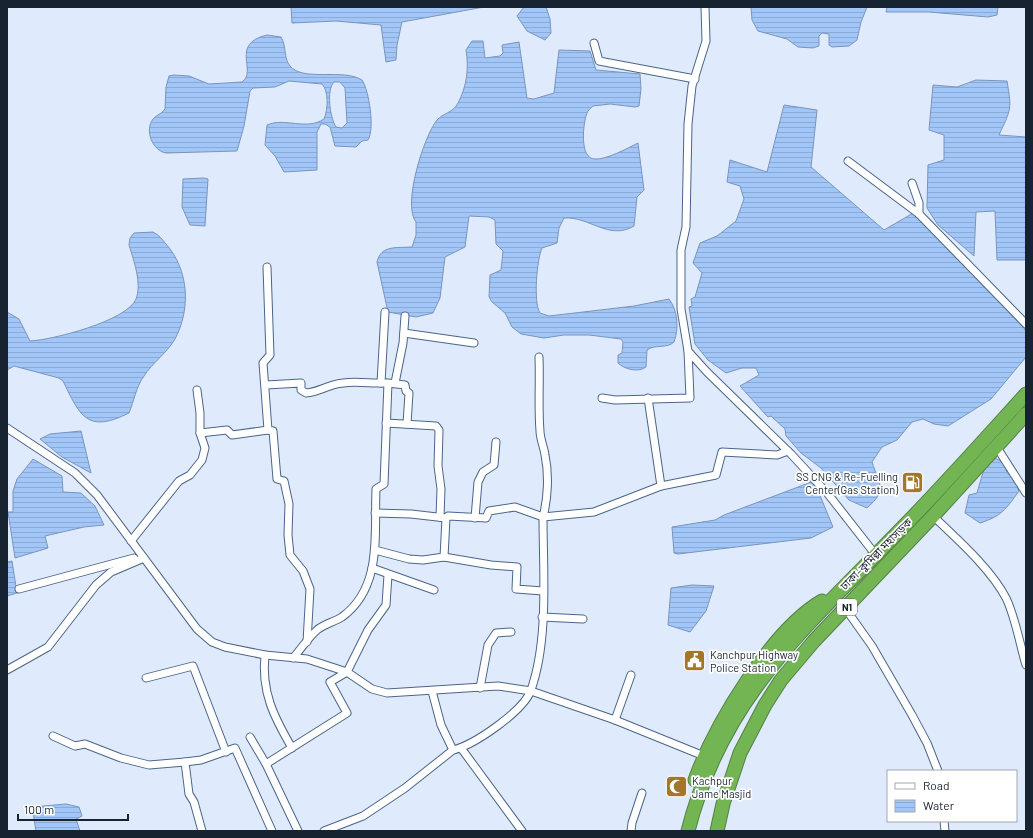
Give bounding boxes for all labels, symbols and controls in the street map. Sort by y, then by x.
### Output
place label: SS CNG & Re-Fuelling Center(Gas Station) [796,470,898,496]
fuel station icon: SS CNG & Re-Fuelling Center(Gas Station) [900,470,926,496]
street label: ঢাকা–কুমিল্লা মহাসড়ক [836,515,915,594]
road number: N1 [837,599,857,615]
public building icon: Kanchpur Highway Police Station [682,648,708,674]
place label: Kanchpur Highway Police Station [710,648,798,674]
legend [887,770,1017,822]
mosque icon: Kachpur Jame Masjid [663,774,689,800]
place label: Kachpur Jame Masjid [692,774,751,800]
text: Road [923,778,950,792]
scale bar [18,796,128,822]
text: Water [923,798,955,812]
text: 100 m [24,802,54,816]

